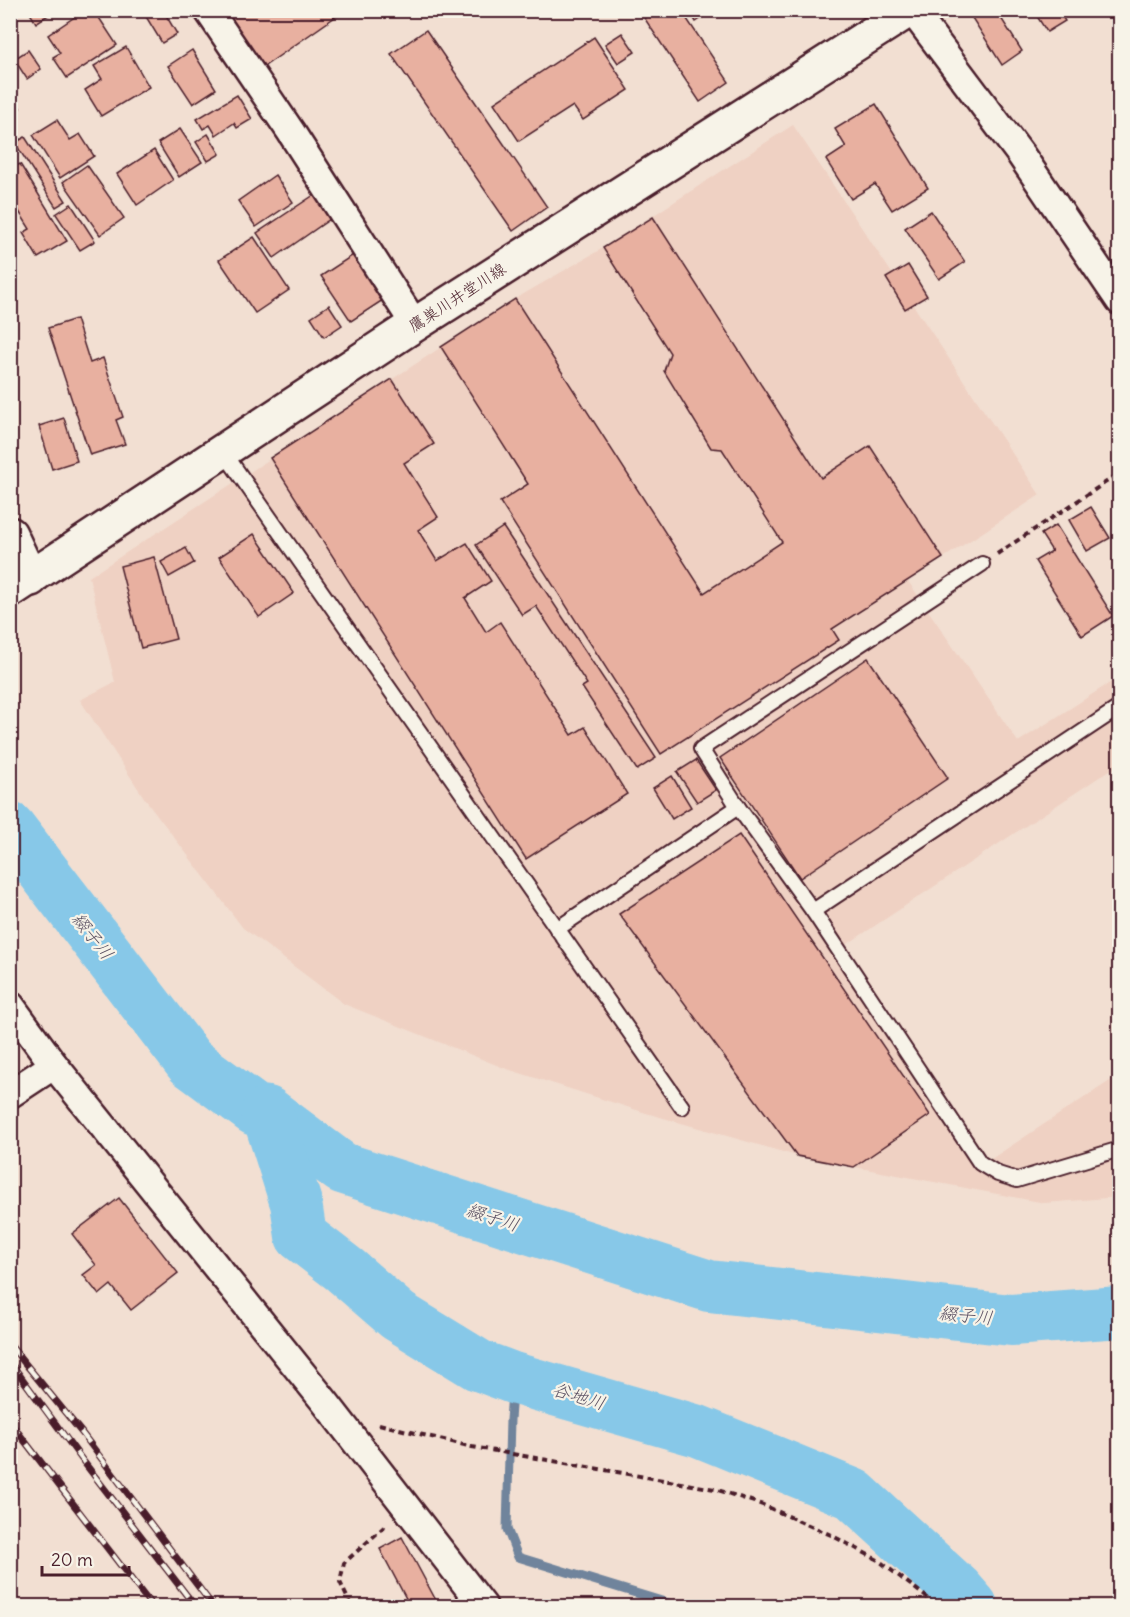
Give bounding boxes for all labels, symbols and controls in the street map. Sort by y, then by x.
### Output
street label: 鷹巣川井堂川線 [405,258,509,336]
water label: 綴子川 [67,908,119,964]
water label: 綴子川 [464,1198,522,1236]
water label: 綴子川 [938,1301,994,1329]
water label: 谷地川 [550,1377,608,1415]
scale bar [42,1539,129,1577]
text: 20 m [51,1548,93,1571]

